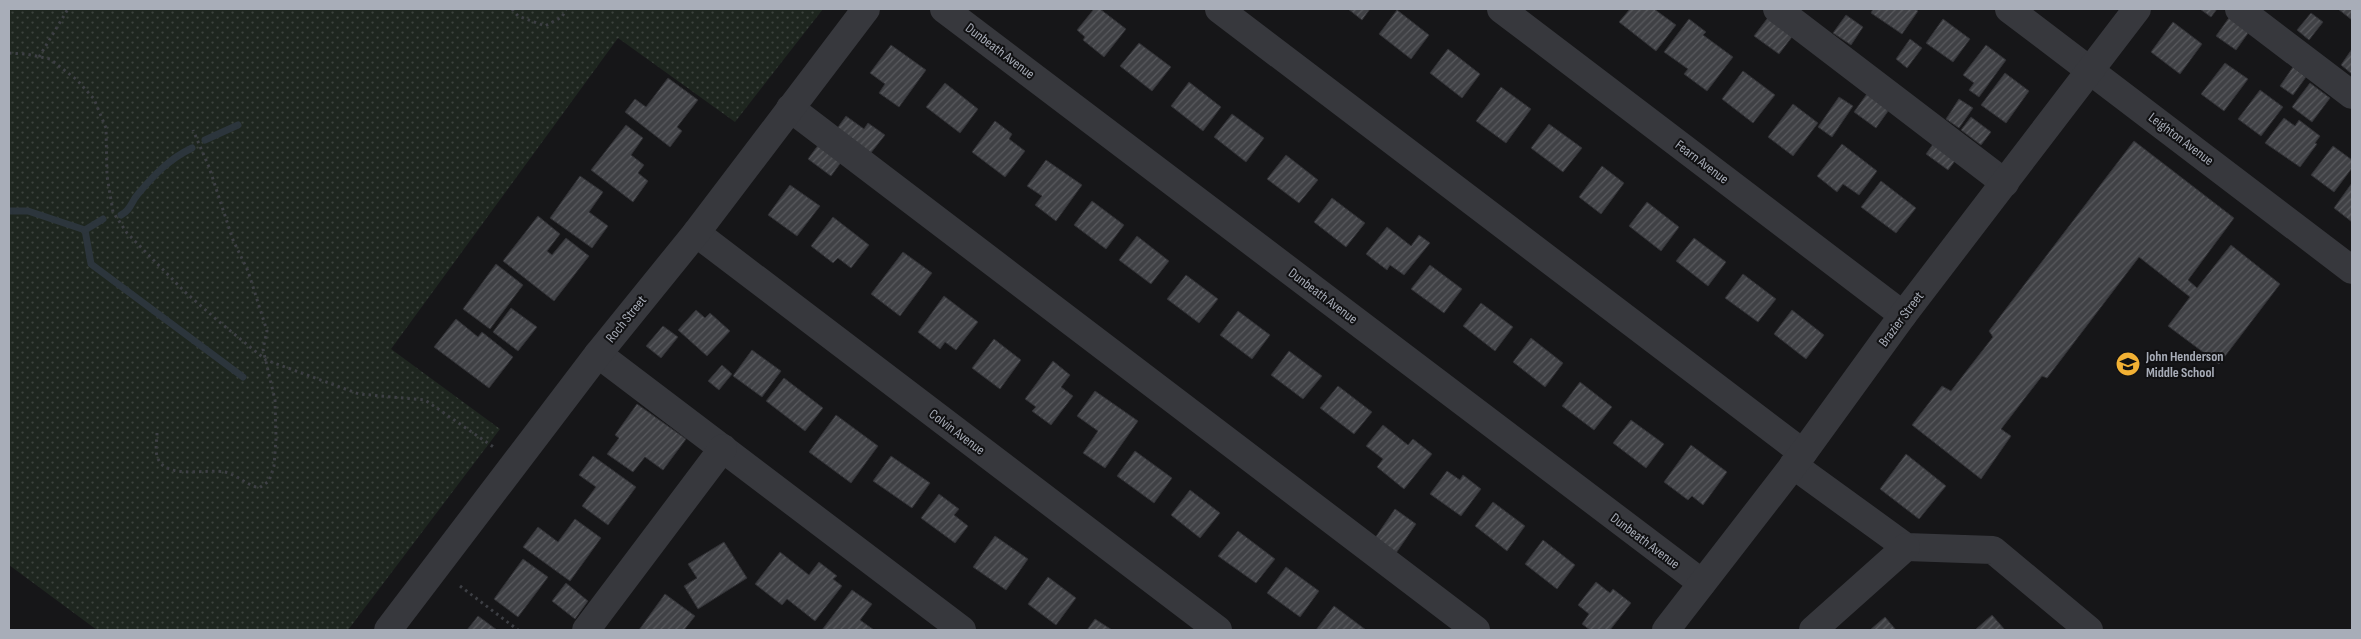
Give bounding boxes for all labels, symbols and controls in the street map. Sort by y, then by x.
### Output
street label: Dunbeath Avenue [962,19,1038,83]
street label: Leighton Avenue [2145,109,2217,169]
street label: Fearn Avenue [1672,136,1732,188]
street label: Dunbeath Avenue [1285,264,1361,328]
street label: Brazier Street [1875,288,1927,350]
street label: Roch Street [602,292,650,346]
place label: John Henderson Middle School [2145,348,2224,381]
school or university icon: John Henderson Middle School [2115,351,2141,377]
street label: Colvin Avenue [926,405,988,459]
street label: Dunbeath Avenue [1607,509,1683,573]

